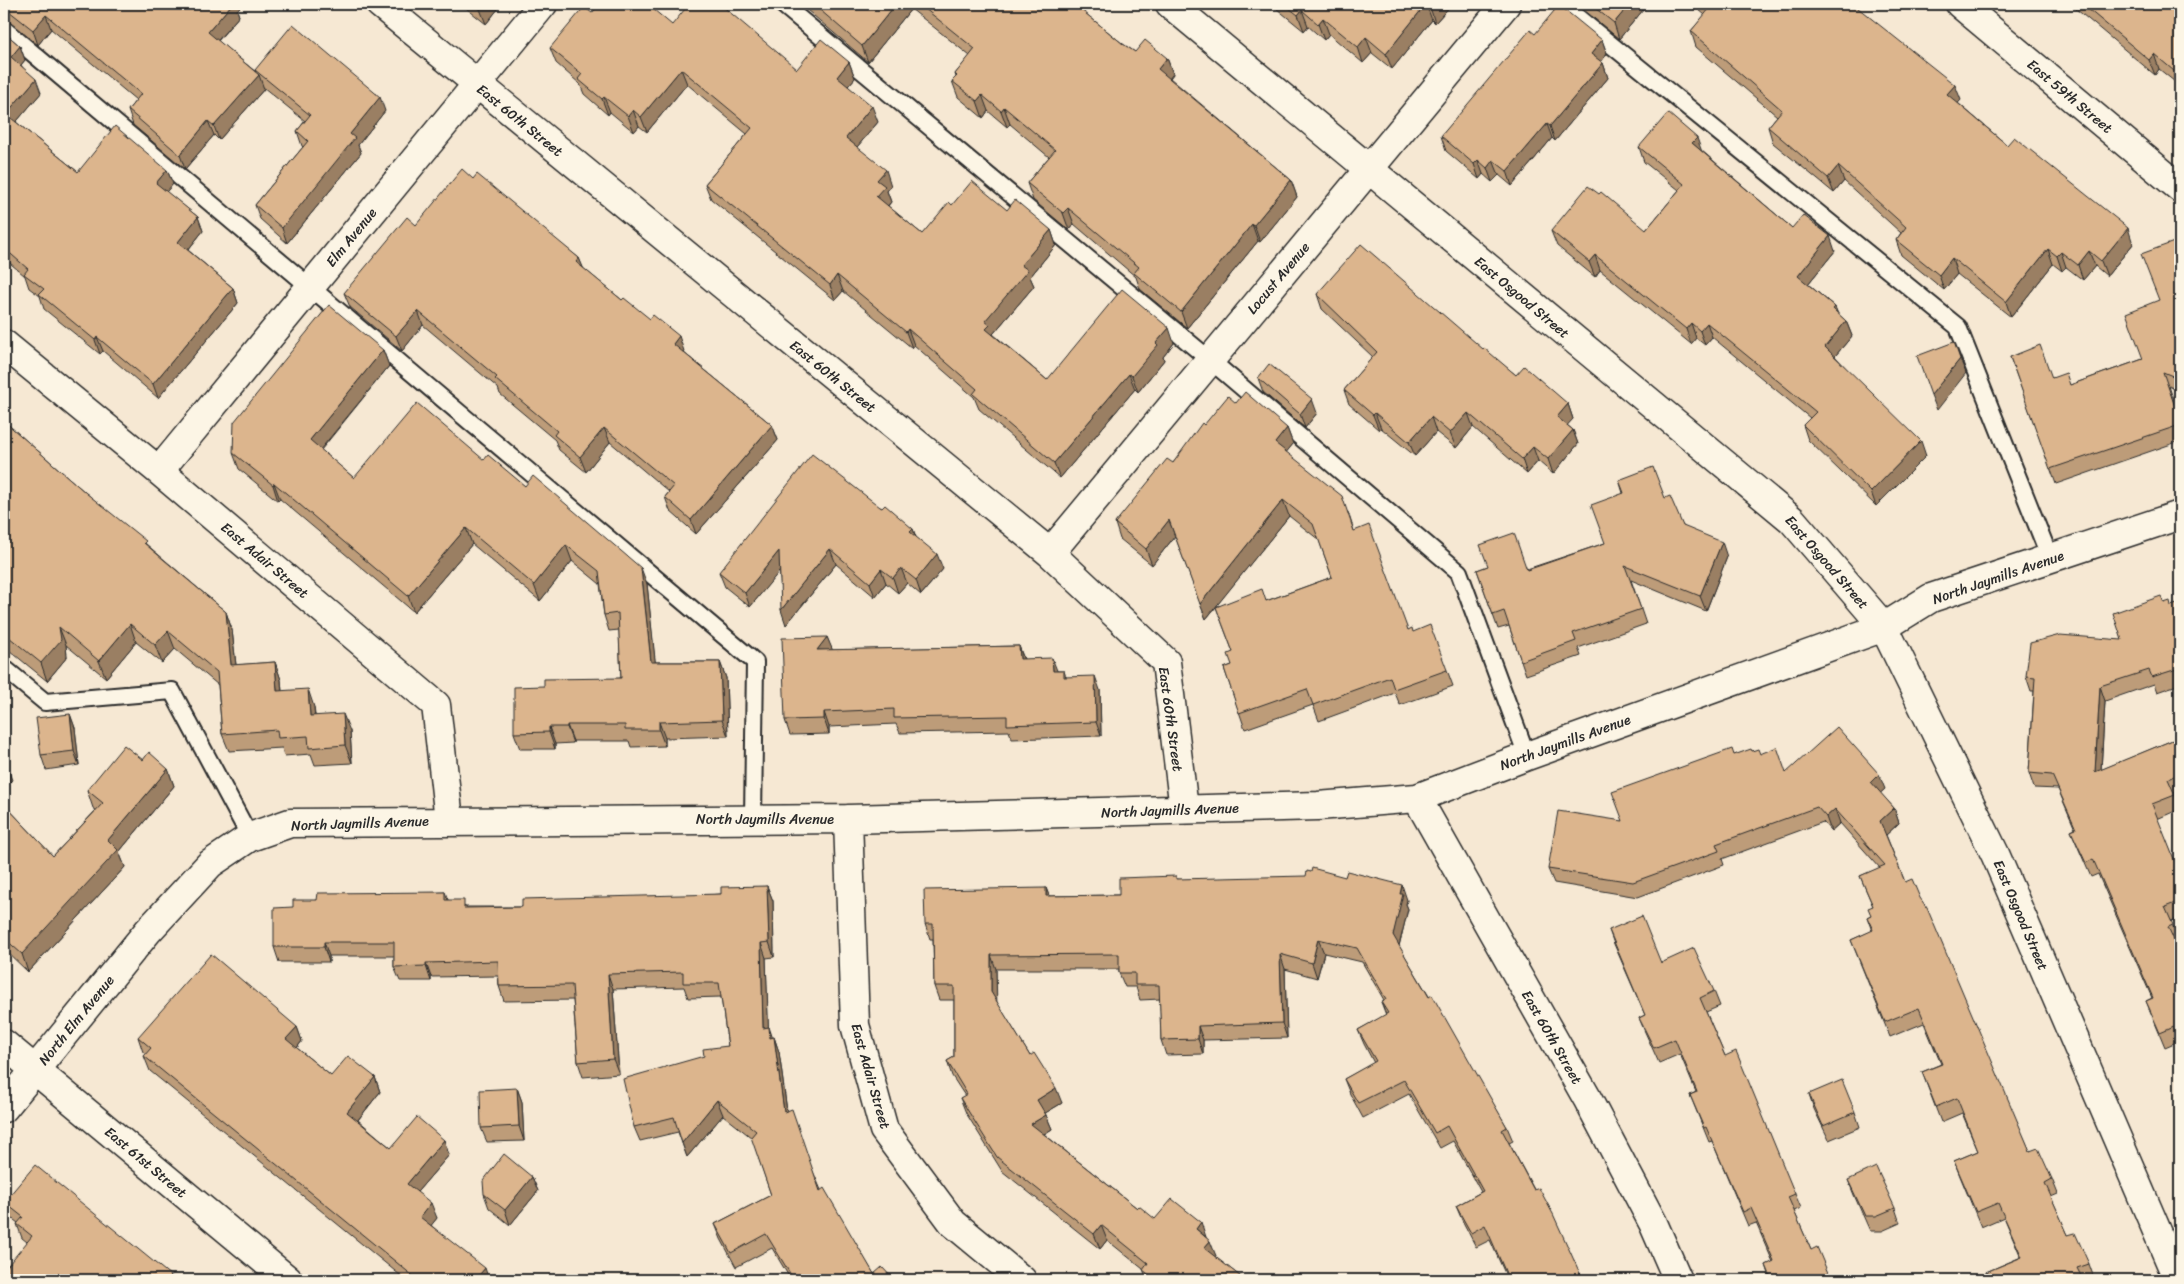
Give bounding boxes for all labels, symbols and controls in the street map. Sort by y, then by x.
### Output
street label: East 59th Street [2021,53,2118,140]
street label: East 60th Street [471,77,569,163]
street label: Elm Avenue [319,202,384,273]
street label: Locust Avenue [1240,236,1316,320]
street label: East Osgood Street [1468,250,1575,345]
street label: East 60th Street [784,333,882,419]
street label: East Osgood Street [1778,509,1875,615]
street label: East Adair Street [215,516,314,605]
street label: North Jaymills Avenue [1929,543,2068,612]
street label: East 60th Street [1151,665,1190,773]
street label: North Jaymills Avenue [1496,707,1634,778]
street label: North Jaymills Avenue [1101,796,1240,825]
street label: North Jaymills Avenue [696,807,834,832]
street label: North Jaymills Avenue [291,809,430,838]
street label: East Osgood Street [1986,856,2055,975]
street label: North Elm Avenue [32,969,121,1071]
street label: East 60th Street [1514,985,1589,1089]
street label: East Adair Street [843,1020,898,1132]
street label: East 61st Street [99,1120,193,1205]

